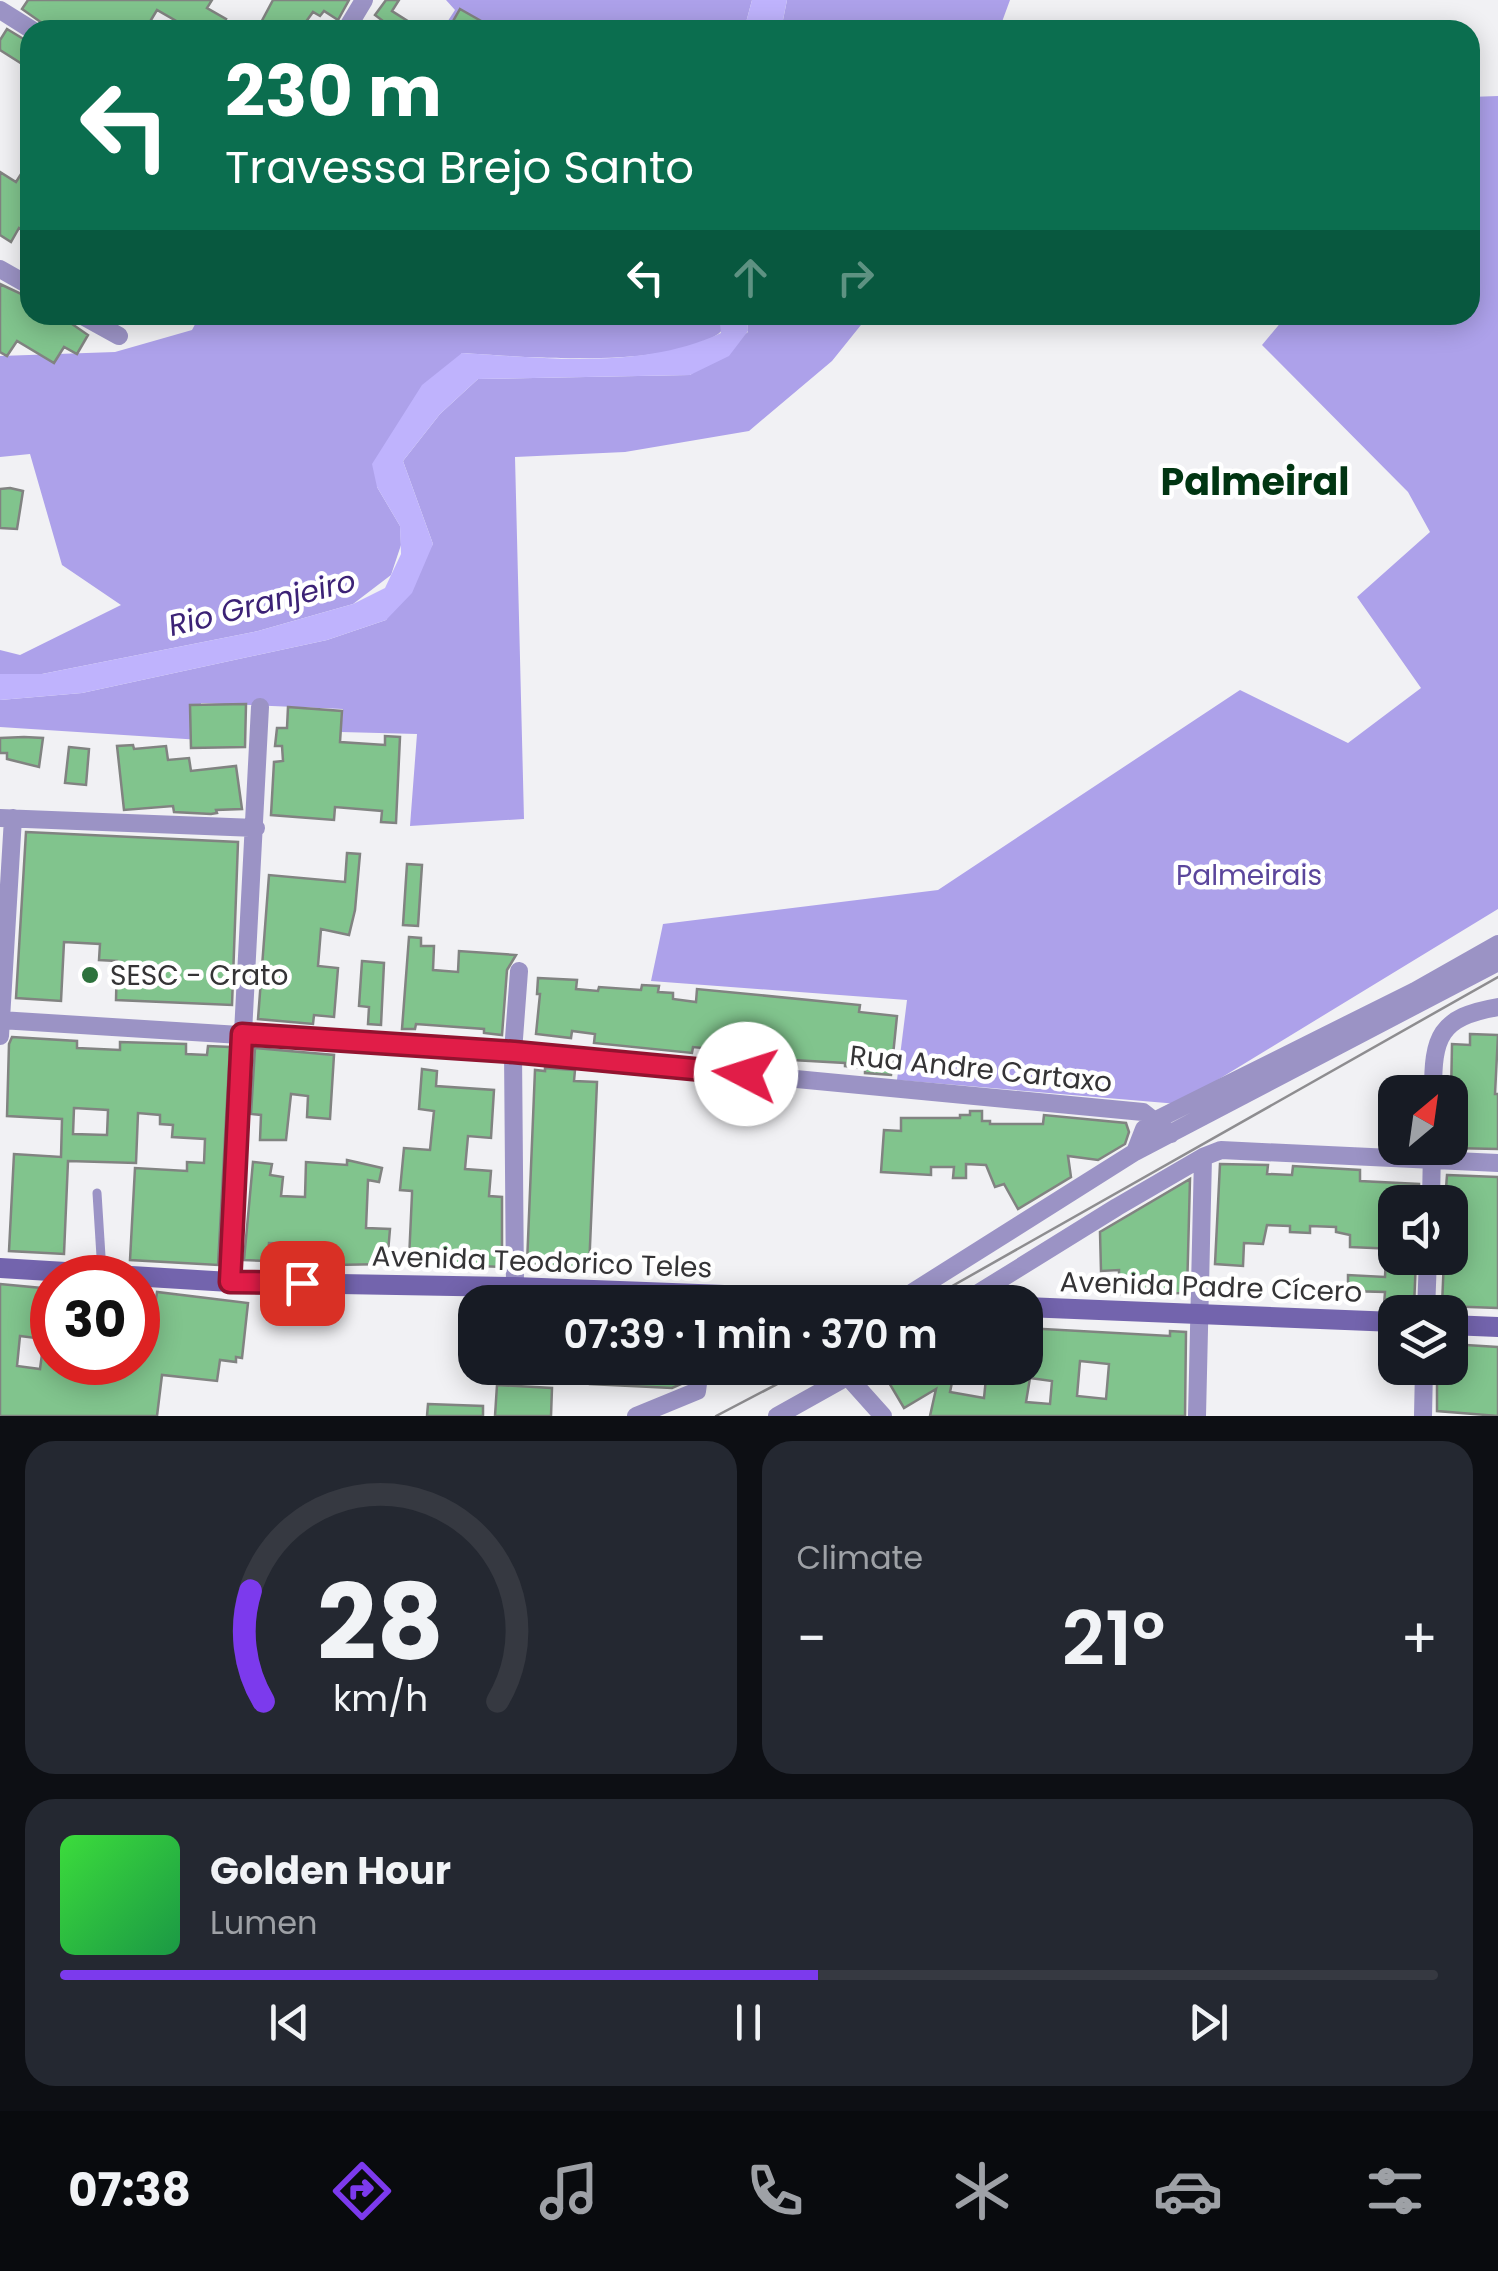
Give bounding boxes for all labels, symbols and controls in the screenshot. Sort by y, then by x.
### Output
text: 230 m [225,42,442,141]
icon: left [60,60,190,190]
text: Travessa Brejo Santo [225,136,694,199]
icon: left [618,250,673,305]
icon: ahead [723,250,778,305]
icon: right [828,250,883,305]
district label: Palmeiral [1161,455,1349,508]
water label: Rio Granjeiro [164,559,360,647]
park label: Palmeirais [1176,856,1322,895]
place label: SESC - Crato [110,956,288,995]
marker: SESC - Crato [79,964,101,986]
position arrow [694,1022,798,1126]
street label: Rua Andre Cartaxo [848,1036,1114,1102]
north arrow [1378,1075,1468,1165]
map controls [1378,1075,1468,1385]
button: sound [1378,1185,1468,1275]
street label: Avenida Teodorico Teles [371,1237,713,1287]
pin [260,1241,345,1326]
speed limit sign: 30 [30,1255,160,1385]
icon: arrive [275,1256,330,1311]
street label: Avenida Padre Cícero [1059,1262,1363,1312]
button: layers [1378,1295,1468,1385]
text: 07:39 · 1 min · 370 m [564,1308,937,1361]
text: Climate [797,1535,923,1580]
text: 28 [317,1550,444,1695]
text: 21° [1062,1586,1165,1691]
text: − [797,1600,827,1677]
text: + [1400,1600,1438,1677]
text: km/h [333,1673,428,1724]
text: Golden Hour [210,1844,451,1897]
text: Lumen [210,1900,318,1945]
icon: previous [262,1995,317,2050]
icon: pause [721,1995,776,2050]
icon: next [1181,1995,1236,2050]
icon: directions [327,2156,397,2226]
icon: music [534,2156,604,2226]
icon: phone [740,2156,810,2226]
icon: climate [947,2156,1017,2226]
icon: car [1153,2156,1223,2226]
icon: filters [1360,2156,1430,2226]
text: 07:38 [68,2159,191,2222]

